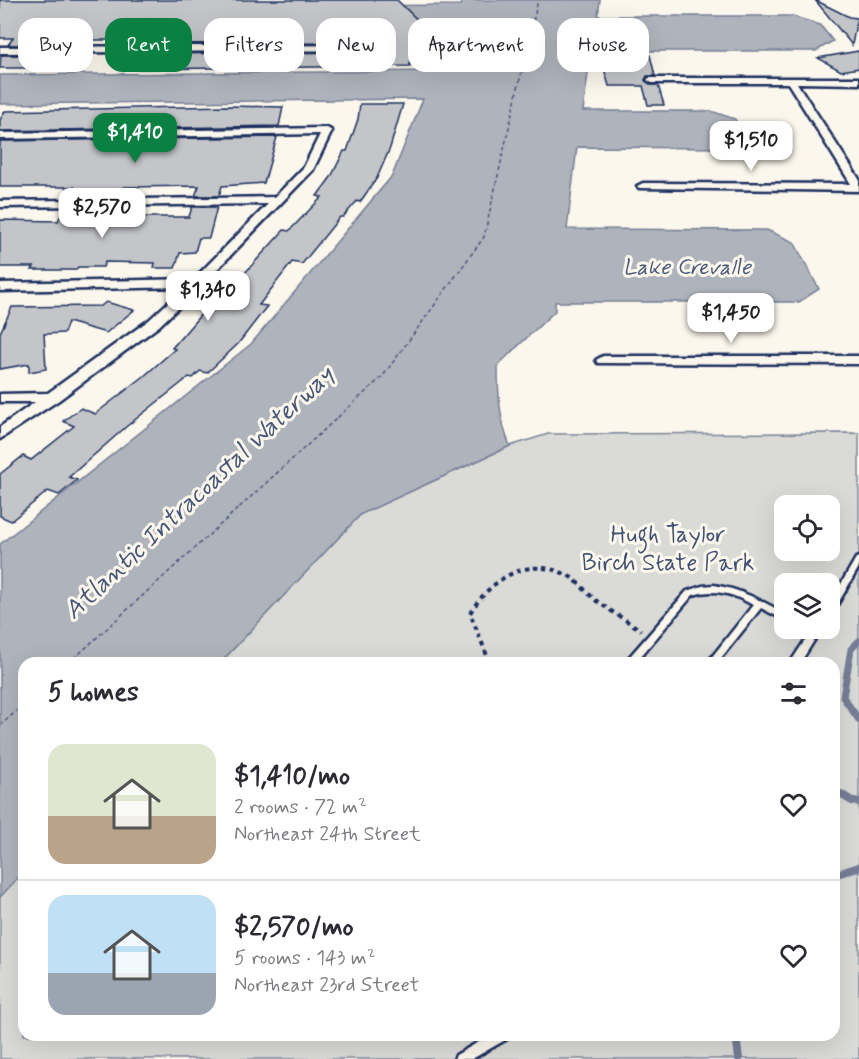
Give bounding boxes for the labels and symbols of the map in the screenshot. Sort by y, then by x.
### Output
pin: $1,410 [86,113,184,164]
pin: $1,510 [702,121,800,172]
pin: $2,570 [53,188,151,239]
water label: Lake Crevalle [623,254,752,282]
pin: $1,340 [159,271,257,322]
pin: $1,450 [682,293,780,344]
water label: Atlantic Intracoastal Waterway [57,358,343,628]
park label: Hugh Taylor Birch State Park [582,520,755,579]

